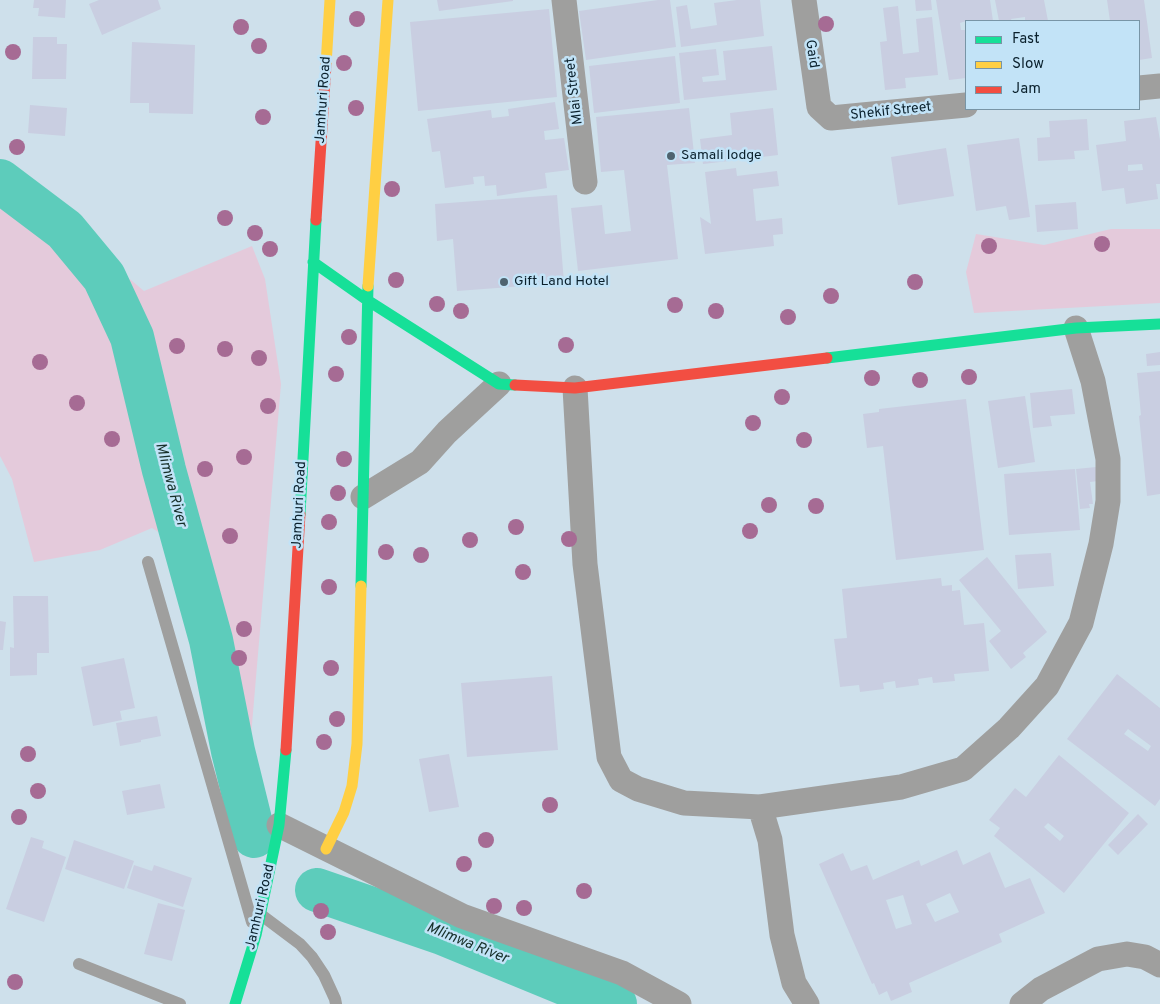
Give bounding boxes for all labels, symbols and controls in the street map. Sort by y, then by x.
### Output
legend [965,20,1140,110]
text: Fast [1012,30,1040,49]
street label: Gaid [801,39,821,69]
text: Slow [1012,55,1044,74]
street label: Jamhuri Road [313,56,335,144]
street label: Mlai Street [563,56,587,126]
text: Jam [1012,80,1041,99]
street label: Shekif Street [850,99,932,125]
place label: Samali lodge [681,148,762,164]
marker: Samali lodge [665,150,677,162]
place label: Gift Land Hotel [514,274,609,290]
marker: Gift Land Hotel [498,276,510,288]
water label: Mlimwa River [150,441,190,529]
street label: Jamhuri Road [289,461,311,549]
street label: Jamhuri Road [243,862,279,952]
water label: Mlimwa River [424,919,510,969]

